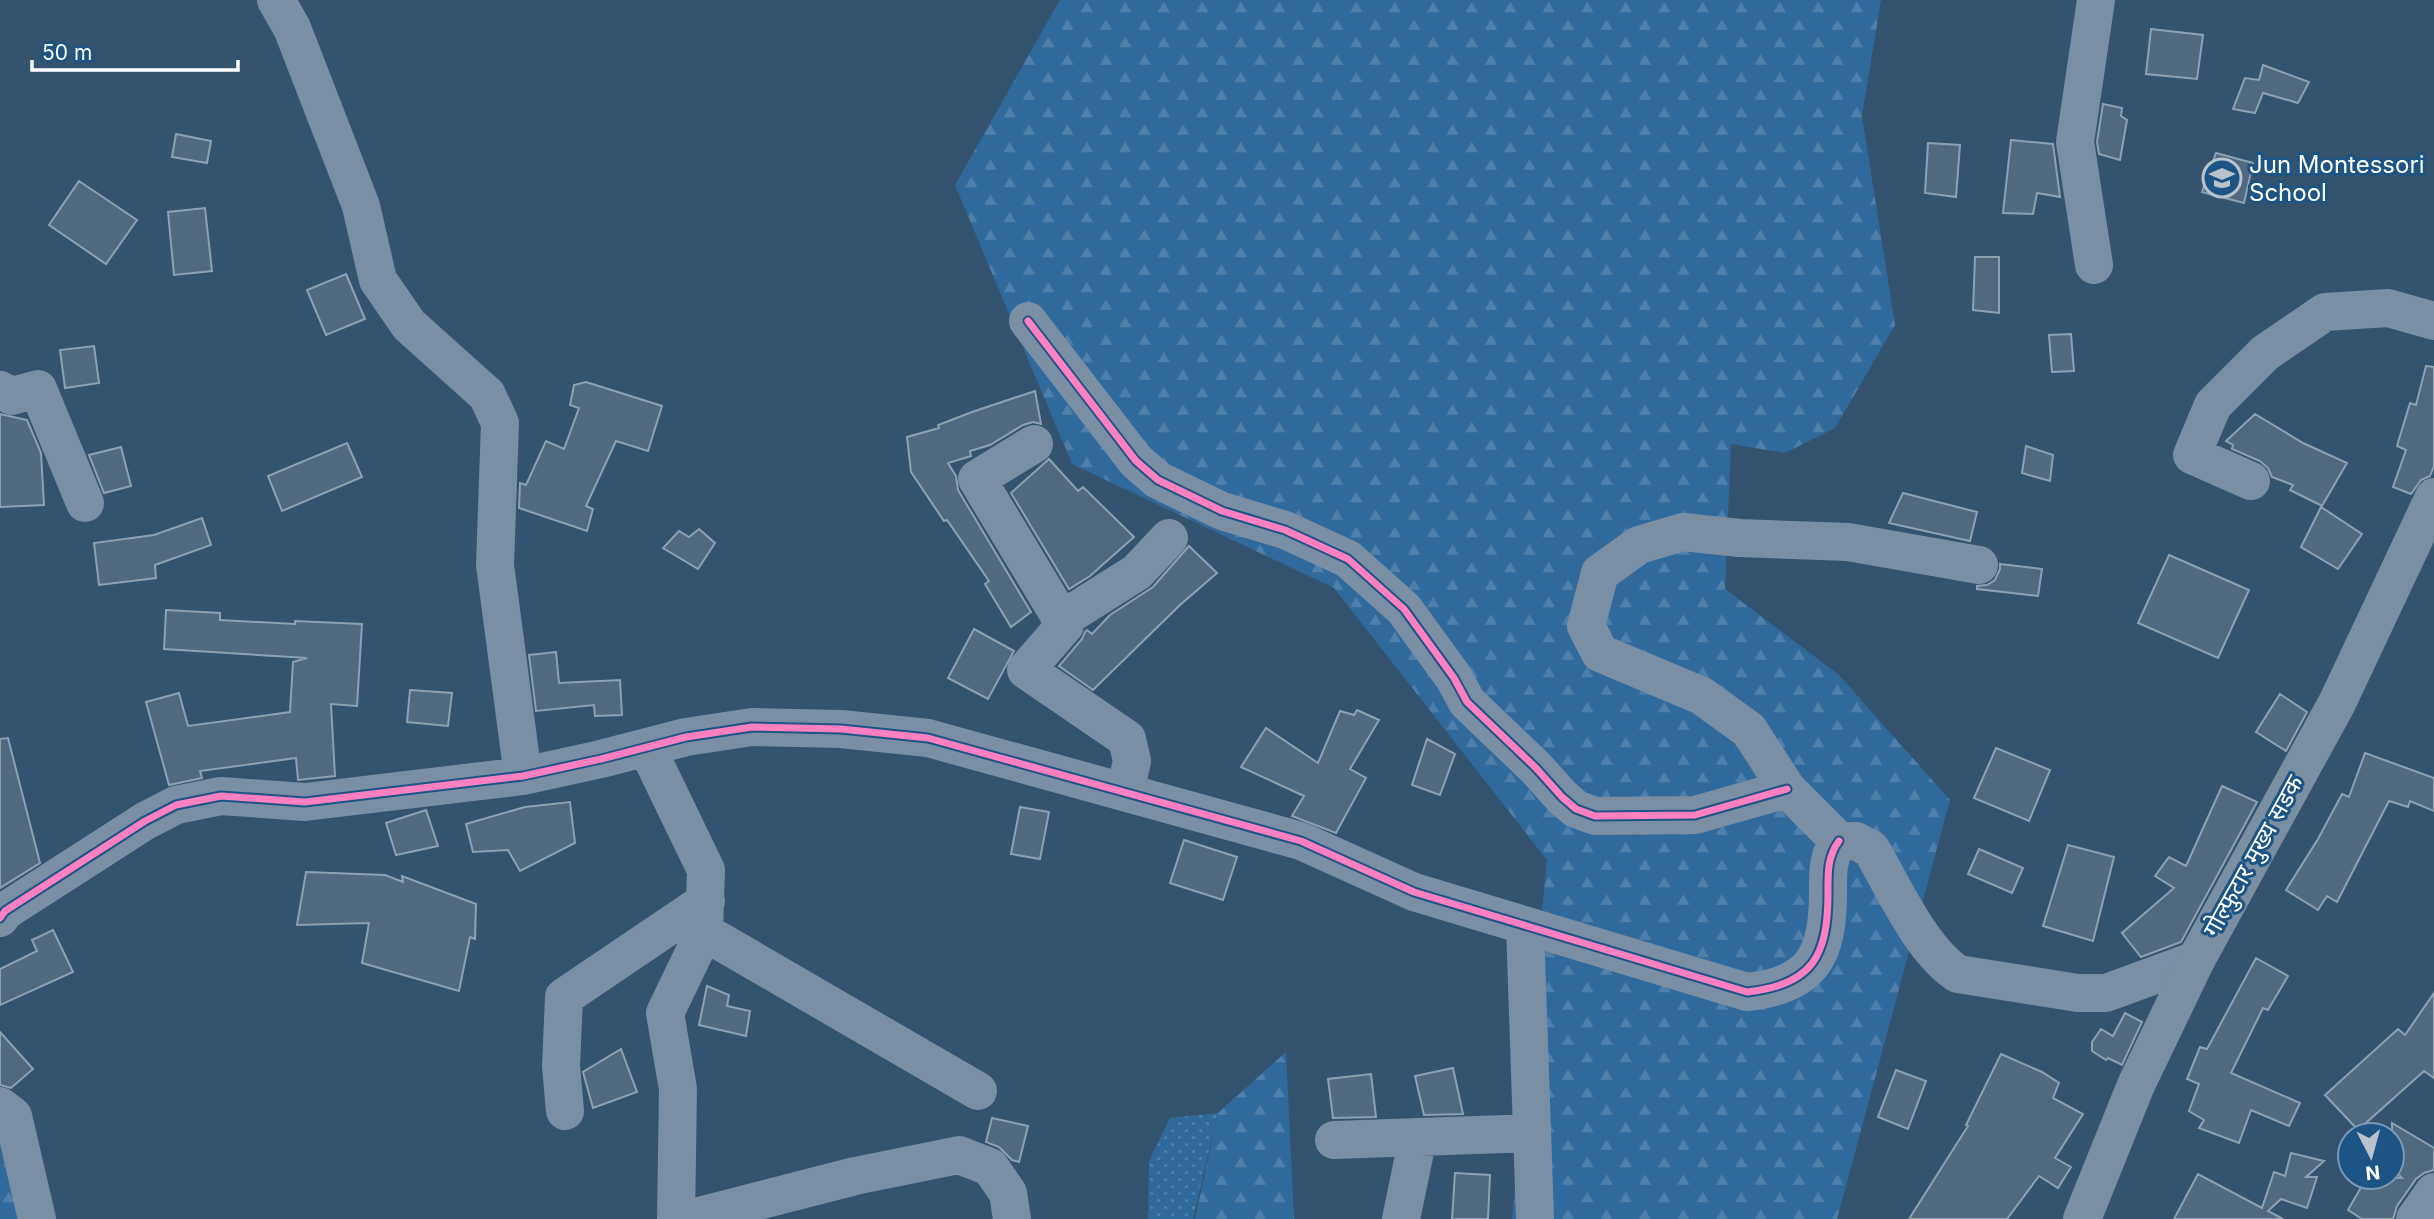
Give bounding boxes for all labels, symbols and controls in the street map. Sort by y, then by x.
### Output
scale bar [32,28,238,72]
text: 50 m [42,40,92,65]
place label: Jun Montessori School [2249,150,2425,207]
school or university icon: Jun Montessori School [2201,157,2243,199]
street label: गोल्फुटार मुख्य सडक [2197,770,2310,942]
north arrow [2336,1121,2406,1191]
text: N [2364,1160,2381,1185]

